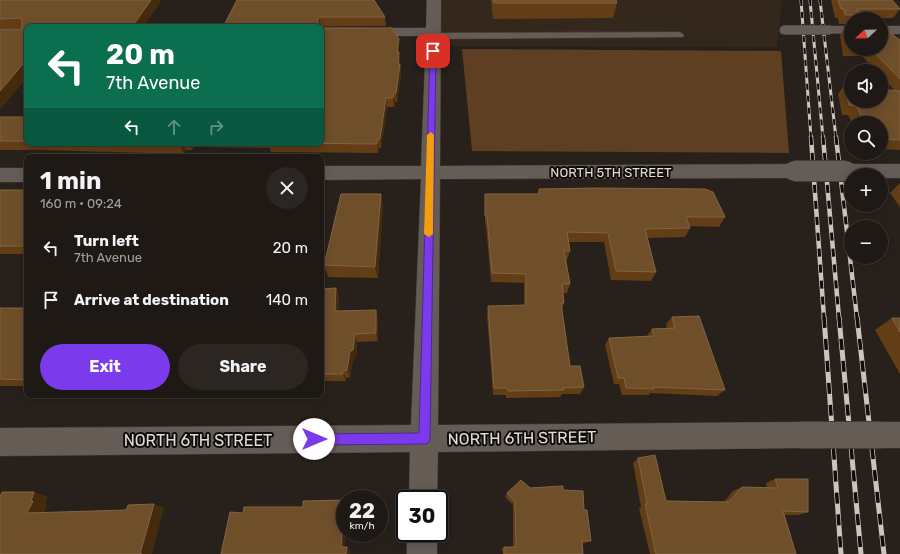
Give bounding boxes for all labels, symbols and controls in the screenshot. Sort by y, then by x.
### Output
north arrow [844,12,888,56]
map controls [844,12,888,264]
pin [416,34,450,68]
text: 20 m [106,38,175,71]
icon: left [40,40,92,92]
icon: arrive [422,40,444,62]
button: sound [844,64,888,108]
text: 7th Avenue [106,72,200,94]
icon: left [121,116,143,138]
icon: ahead [163,116,185,138]
icon: right [205,116,227,138]
button: search [844,116,888,160]
street label: NORTH 5TH STREET [550,165,672,180]
text: 1 min [40,167,101,195]
button: close [266,167,308,209]
button: + [844,168,888,212]
text: 160 m · 09:24 [40,196,122,211]
button: − [844,220,888,264]
text: Turn left [74,232,139,250]
icon: left [40,237,62,259]
text: 20 m [273,239,308,257]
text: 7th Avenue [74,250,142,265]
icon: arrive [40,289,62,311]
text: Arrive at destination [74,291,229,309]
text: 140 m [266,291,308,309]
button: Exit [40,344,170,390]
button: Share [178,344,308,390]
position arrow [293,418,335,460]
street label: NORTH 6TH STREET [447,427,597,449]
street label: NORTH 6TH STREET [124,431,272,450]
speed limit sign: 30 [396,490,448,542]
text: 22 [349,499,375,523]
text: km/h [350,520,374,532]

